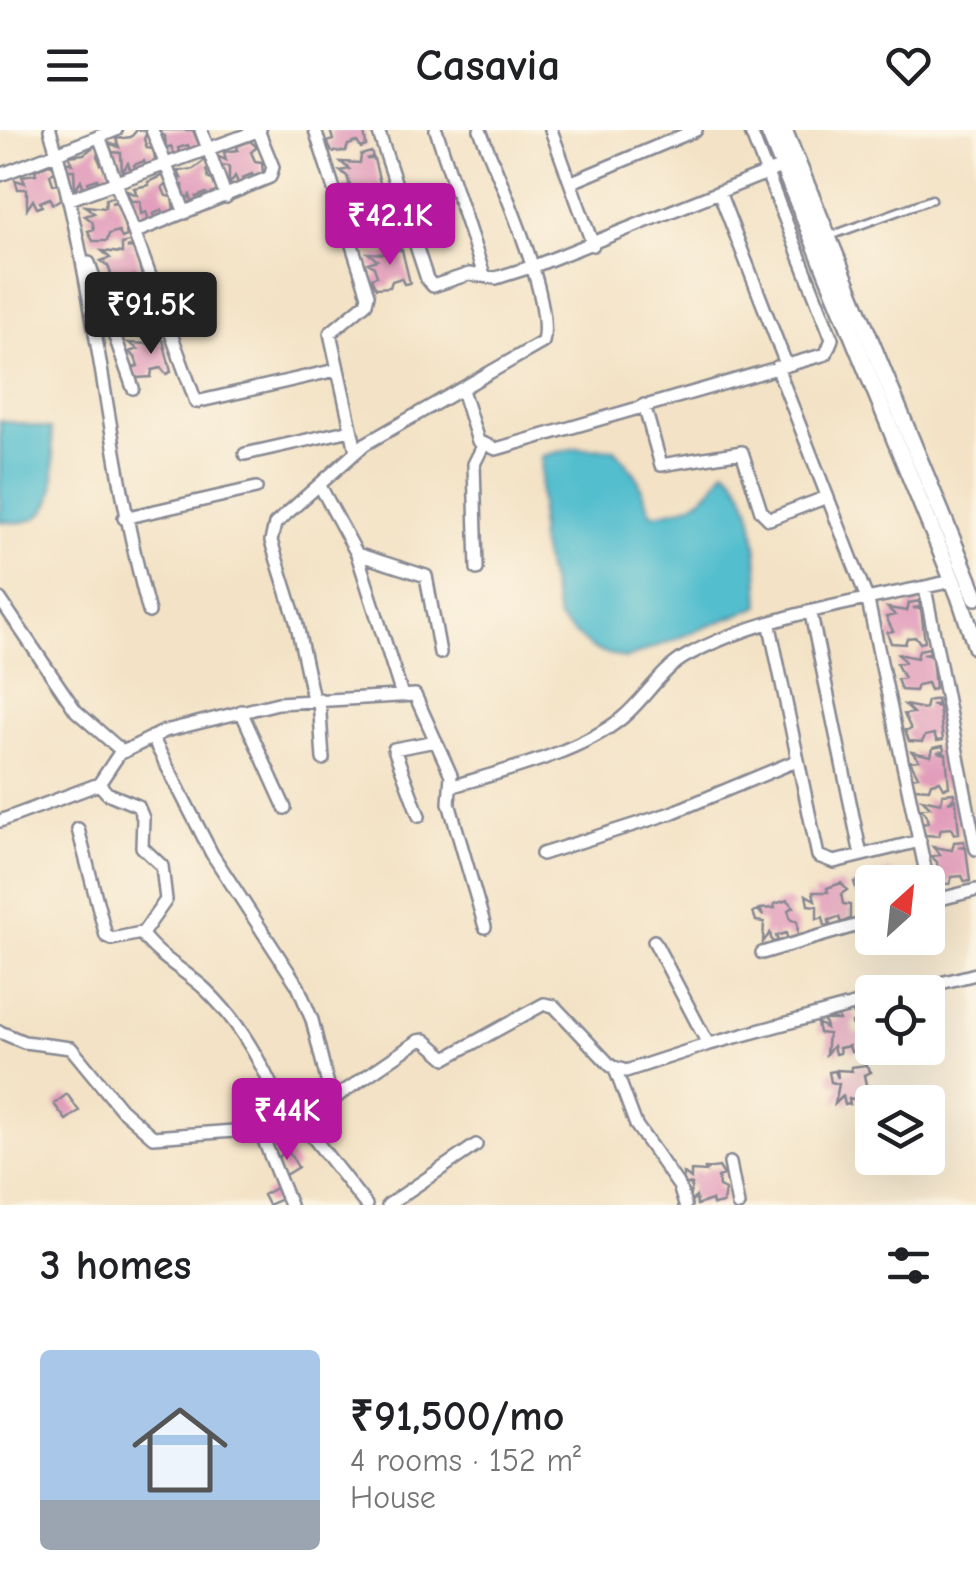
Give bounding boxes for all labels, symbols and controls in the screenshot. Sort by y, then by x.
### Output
icon: menu [40,38,95,93]
icon: heart [881,38,936,93]
text: Casavia [416,39,560,91]
pin: ₹42.1K [309,183,471,268]
text: ₹42.1K [347,197,433,234]
pin: ₹91.5K [70,272,232,357]
text: ₹91.5K [107,286,195,323]
north arrow [855,865,945,955]
map controls [855,865,945,1175]
button: locate [855,975,945,1065]
pin: ₹44K [228,1078,346,1163]
button: layers [855,1085,945,1175]
text: ₹44K [254,1092,320,1129]
icon: filters [881,1238,936,1293]
text: 3 homes [40,1241,191,1290]
icon: home [120,1390,240,1510]
text: ₹91,500/mo [350,1392,564,1441]
text: 4 rooms · 152 m² [350,1442,581,1479]
text: House [350,1479,436,1516]

